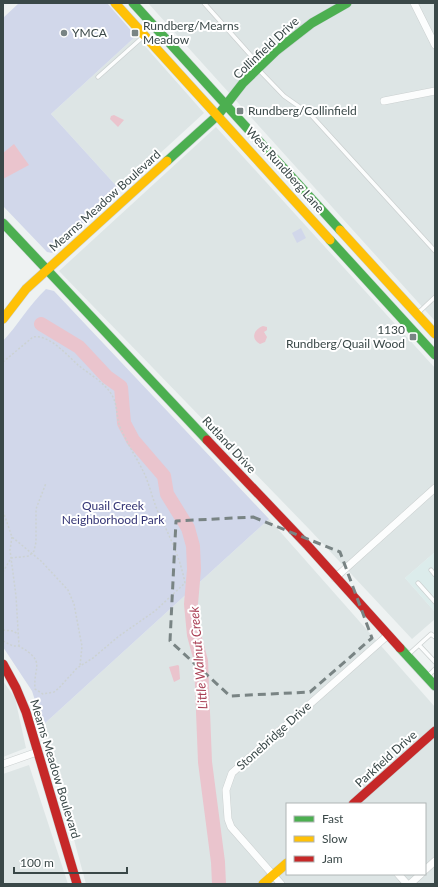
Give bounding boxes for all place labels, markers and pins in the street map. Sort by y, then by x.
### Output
place label: Rundberg/Mearns Meadow [143,18,239,47]
place label: YMCA [72,25,108,40]
marker: YMCA [59,28,69,38]
marker: Rundberg/Mearns Meadow [130,28,140,38]
place label: Rundberg/Collinfield [248,103,357,118]
marker: Rundberg/Collinfield [235,106,245,116]
place label: 1130 Rundberg/Quail Wood [286,322,405,351]
marker: 1130 Rundberg/Quail Wood [408,332,418,342]

